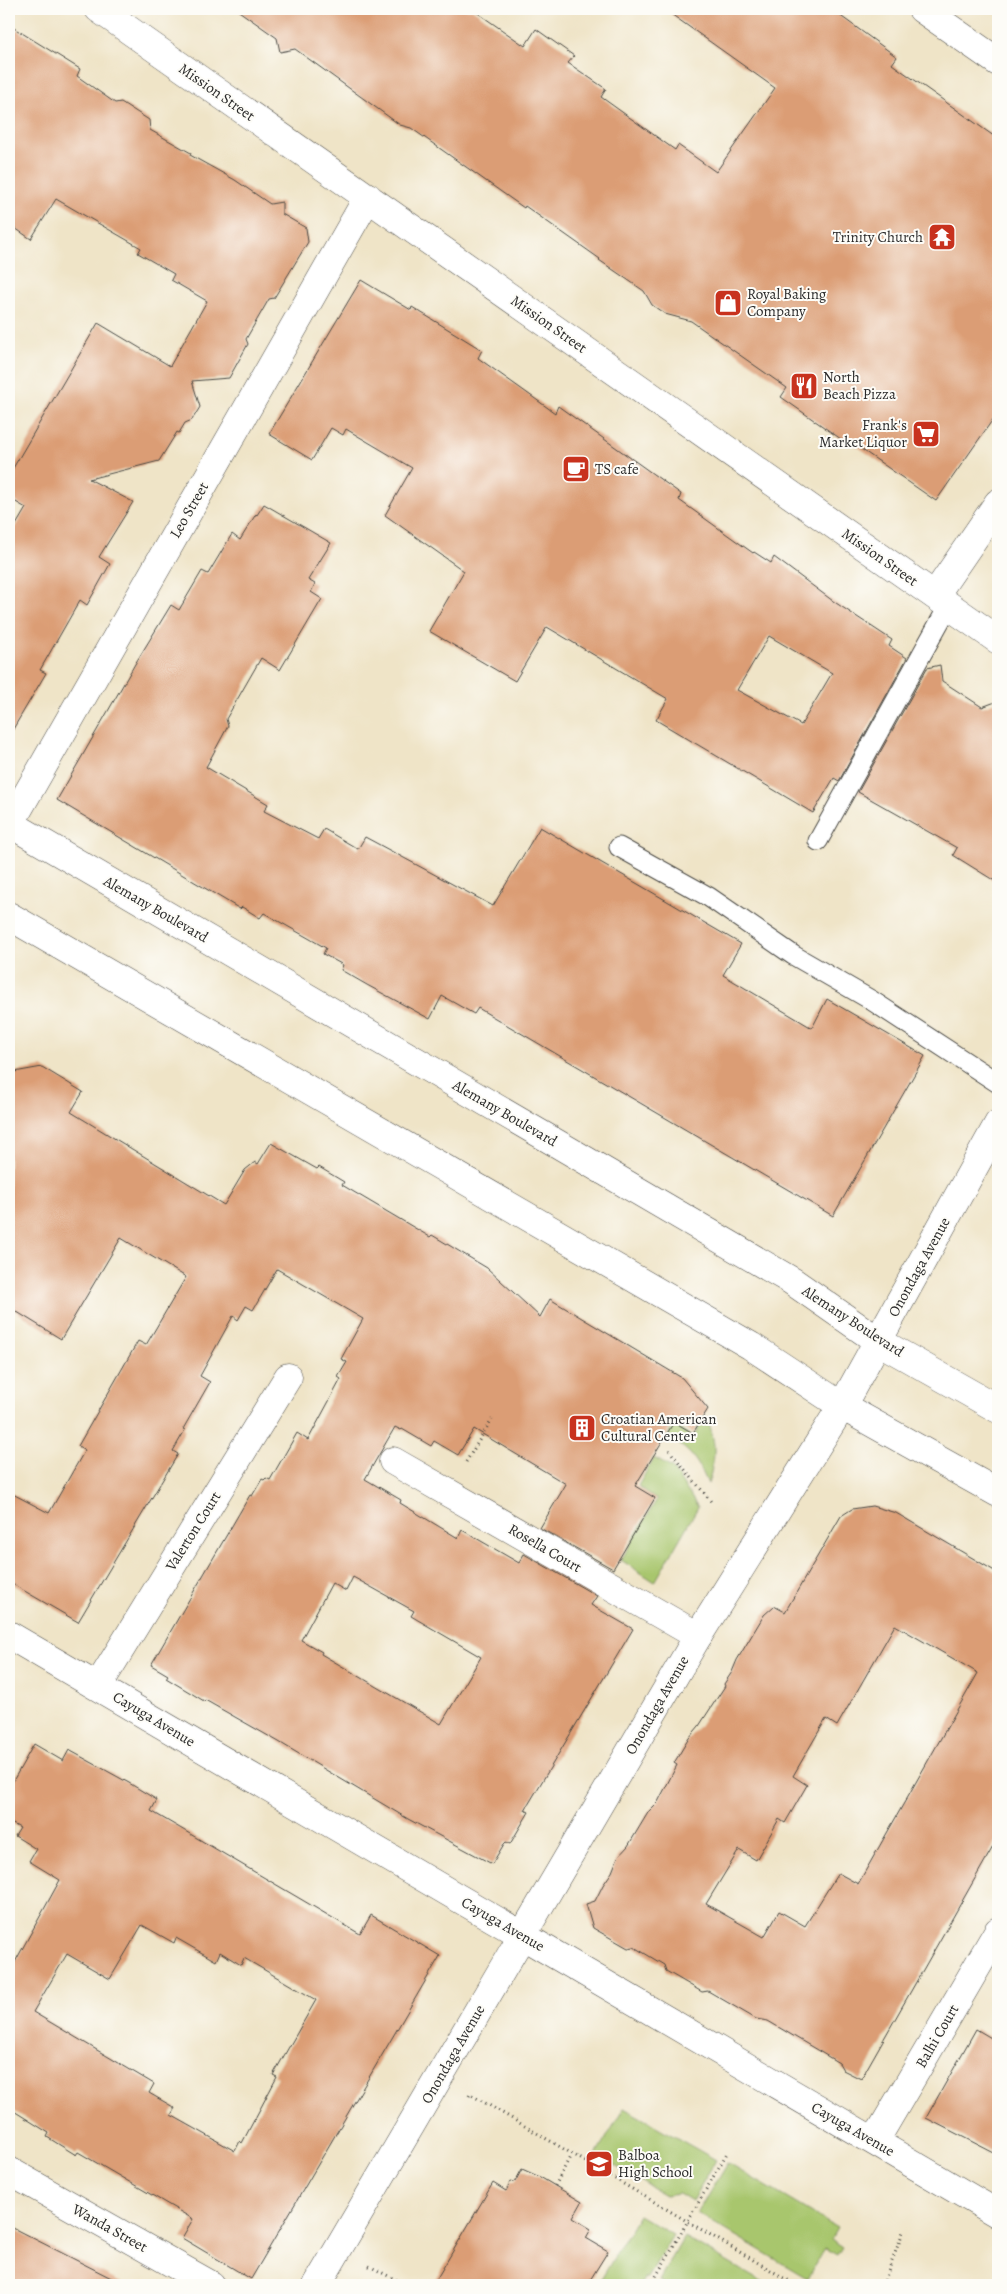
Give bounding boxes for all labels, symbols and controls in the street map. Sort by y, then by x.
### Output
street label: Mission Street [175,58,259,126]
temple icon: Trinity Church [927,222,957,252]
place label: Trinity Church [833,227,923,247]
place label: Royal Baking Company [747,284,827,321]
shop icon: Royal Baking Company [713,288,743,318]
street label: Mission Street [507,290,591,358]
place label: North Beach Pizza [823,367,896,404]
restaurant icon: North Beach Pizza [789,371,819,401]
place label: Frank's Market Liquor [819,415,907,452]
supermarket icon: Frank's Market Liquor [911,419,941,449]
cafe icon: TS cafe [561,454,591,484]
place label: TS cafe [595,459,639,479]
street label: Leo Street [165,478,213,542]
street label: Mission Street [838,523,922,591]
street label: Alemany Boulevard [99,870,213,948]
street label: Alemany Boulevard [448,1074,562,1152]
street label: Onondaga Avenue [883,1213,955,1321]
street label: Alemany Boulevard [797,1280,909,1362]
place label: Croatian American Cultural Center [601,1409,717,1446]
building icon: Croatian American Cultural Center [567,1413,597,1443]
street label: Valerton Court [160,1487,225,1575]
street label: Rosella Court [505,1519,585,1577]
street label: Onondaga Avenue [621,1652,694,1758]
street label: Cayuga Avenue [109,1687,199,1752]
street label: Cayuga Avenue [458,1892,548,1956]
street label: Onondaga Avenue [417,2001,490,2107]
street label: Balhi Court [911,2001,963,2071]
street label: Cayuga Avenue [808,2097,898,2161]
place label: Balboa High School [618,2145,693,2182]
school or university icon: Balboa High School [584,2149,614,2179]
street label: Wanda Street [68,2199,151,2257]

